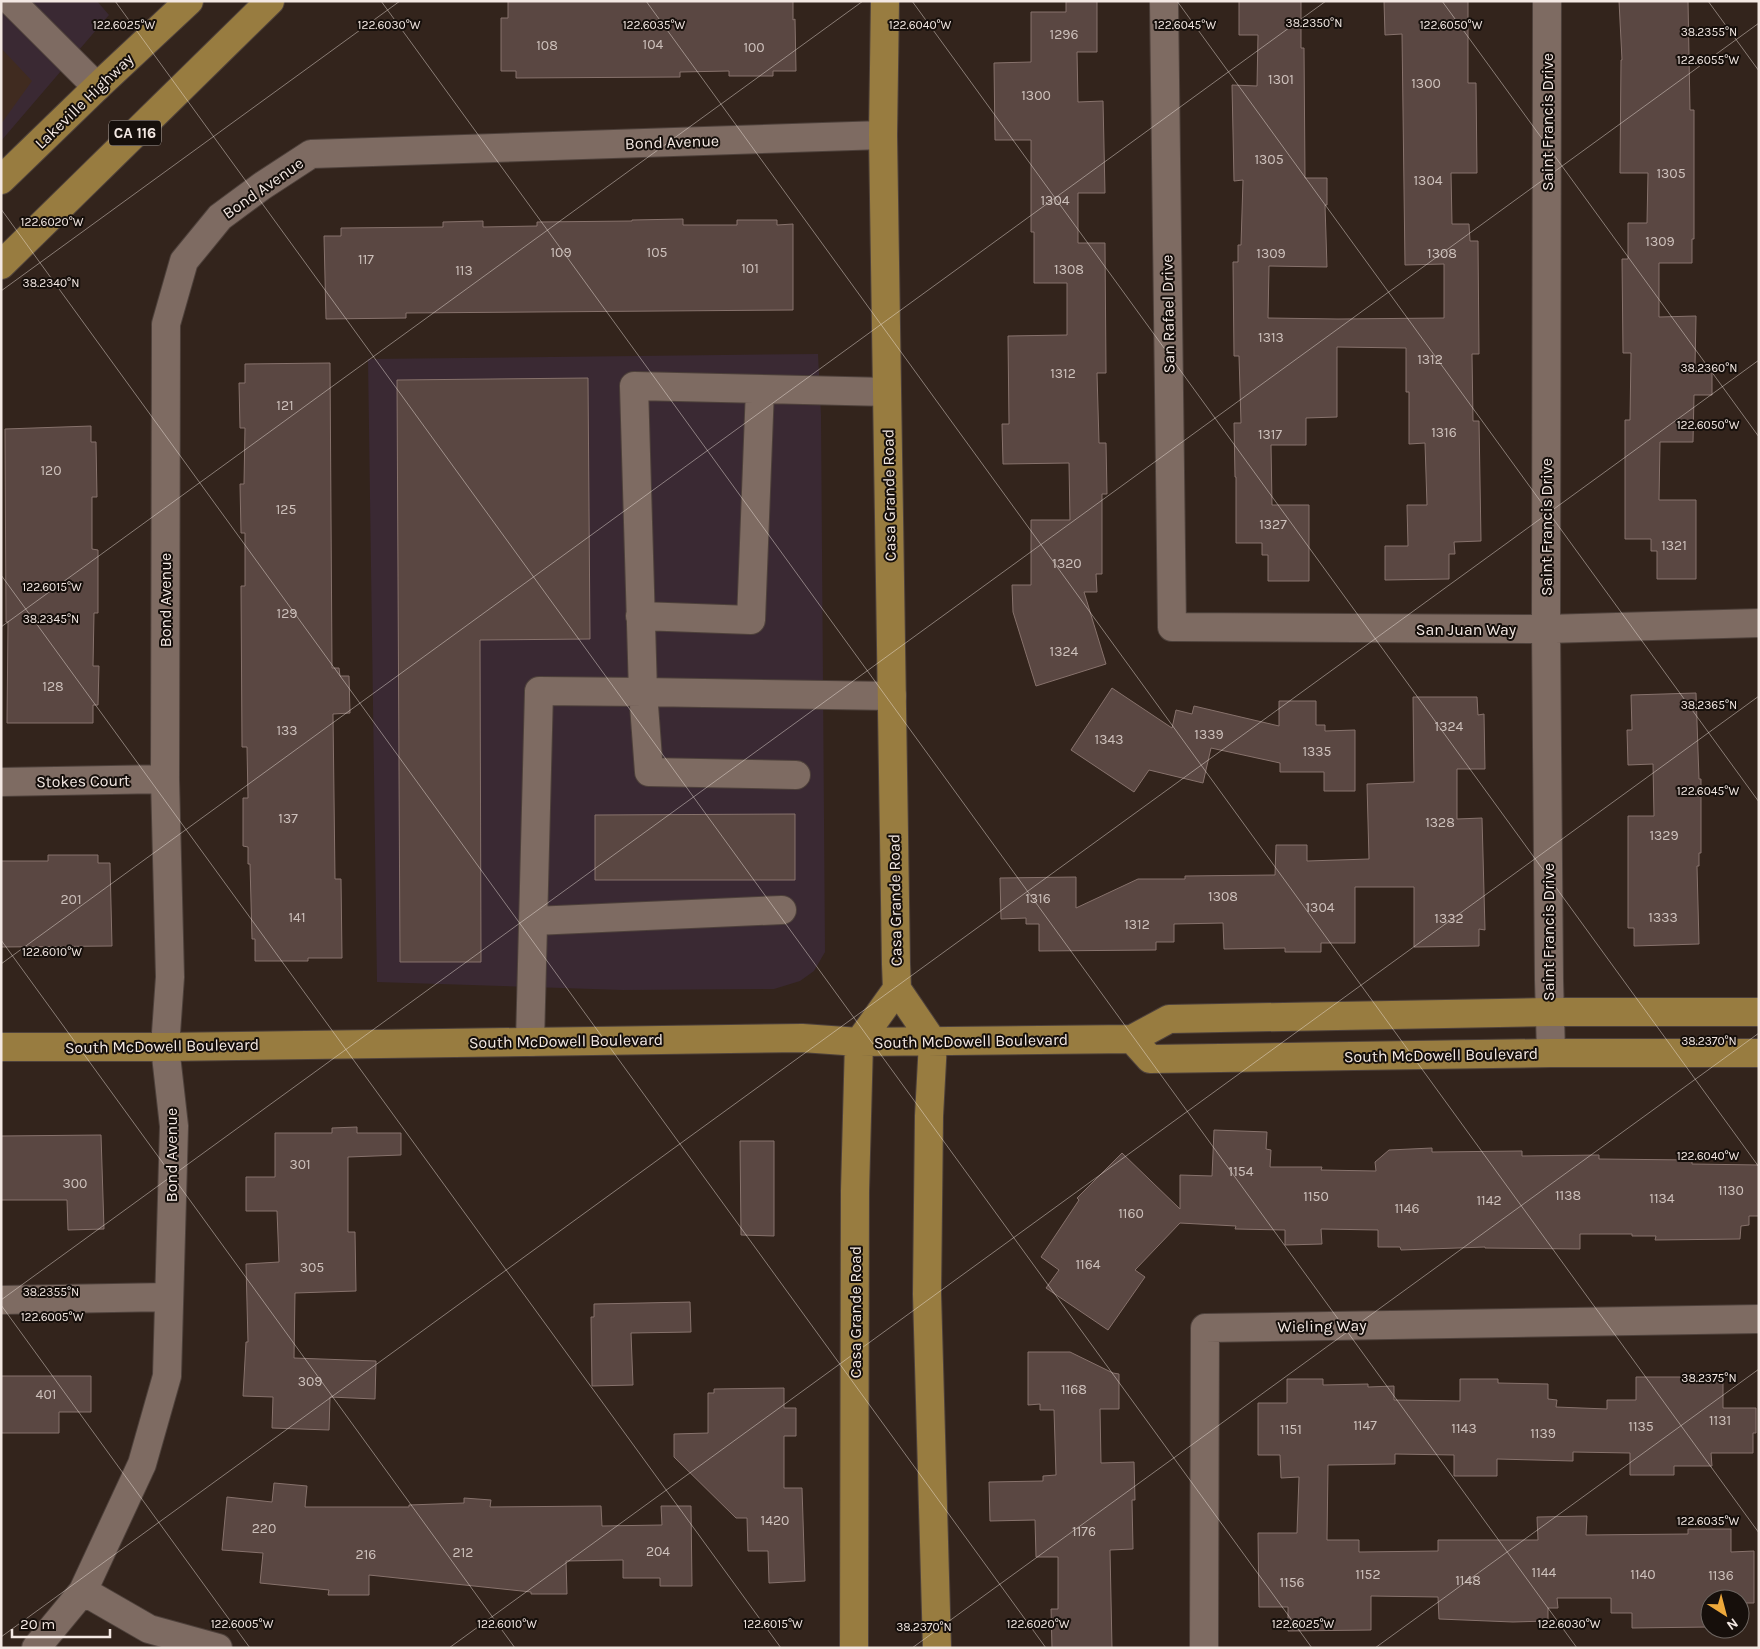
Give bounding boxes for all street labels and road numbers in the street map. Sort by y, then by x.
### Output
street label: Lakeville Highway [31,49,137,153]
street label: Saint Francis Drive [1538,53,1557,191]
road number: CA 116 [109,120,161,146]
street label: Bond Avenue [625,131,719,153]
street label: Bond Avenue [219,153,307,223]
street label: San Rafael Drive [1157,254,1179,374]
street label: Casa Grande Road [878,429,900,561]
street label: Saint Francis Drive [1537,458,1556,596]
street label: Bond Avenue [156,553,175,647]
street label: San Juan Way [1416,620,1517,639]
street label: Stokes Court [36,771,130,791]
street label: Casa Grande Road [884,834,906,966]
street label: Saint Francis Drive [1539,863,1558,1001]
street label: South McDowell Boulevard [469,1030,663,1052]
street label: South McDowell Boulevard [874,1030,1068,1052]
street label: South McDowell Boulevard [65,1035,259,1057]
street label: South McDowell Boulevard [1344,1044,1538,1066]
street label: Bond Avenue [162,1108,181,1202]
street label: Casa Grande Road [846,1246,865,1378]
street label: Wieling Way [1277,1316,1367,1336]

